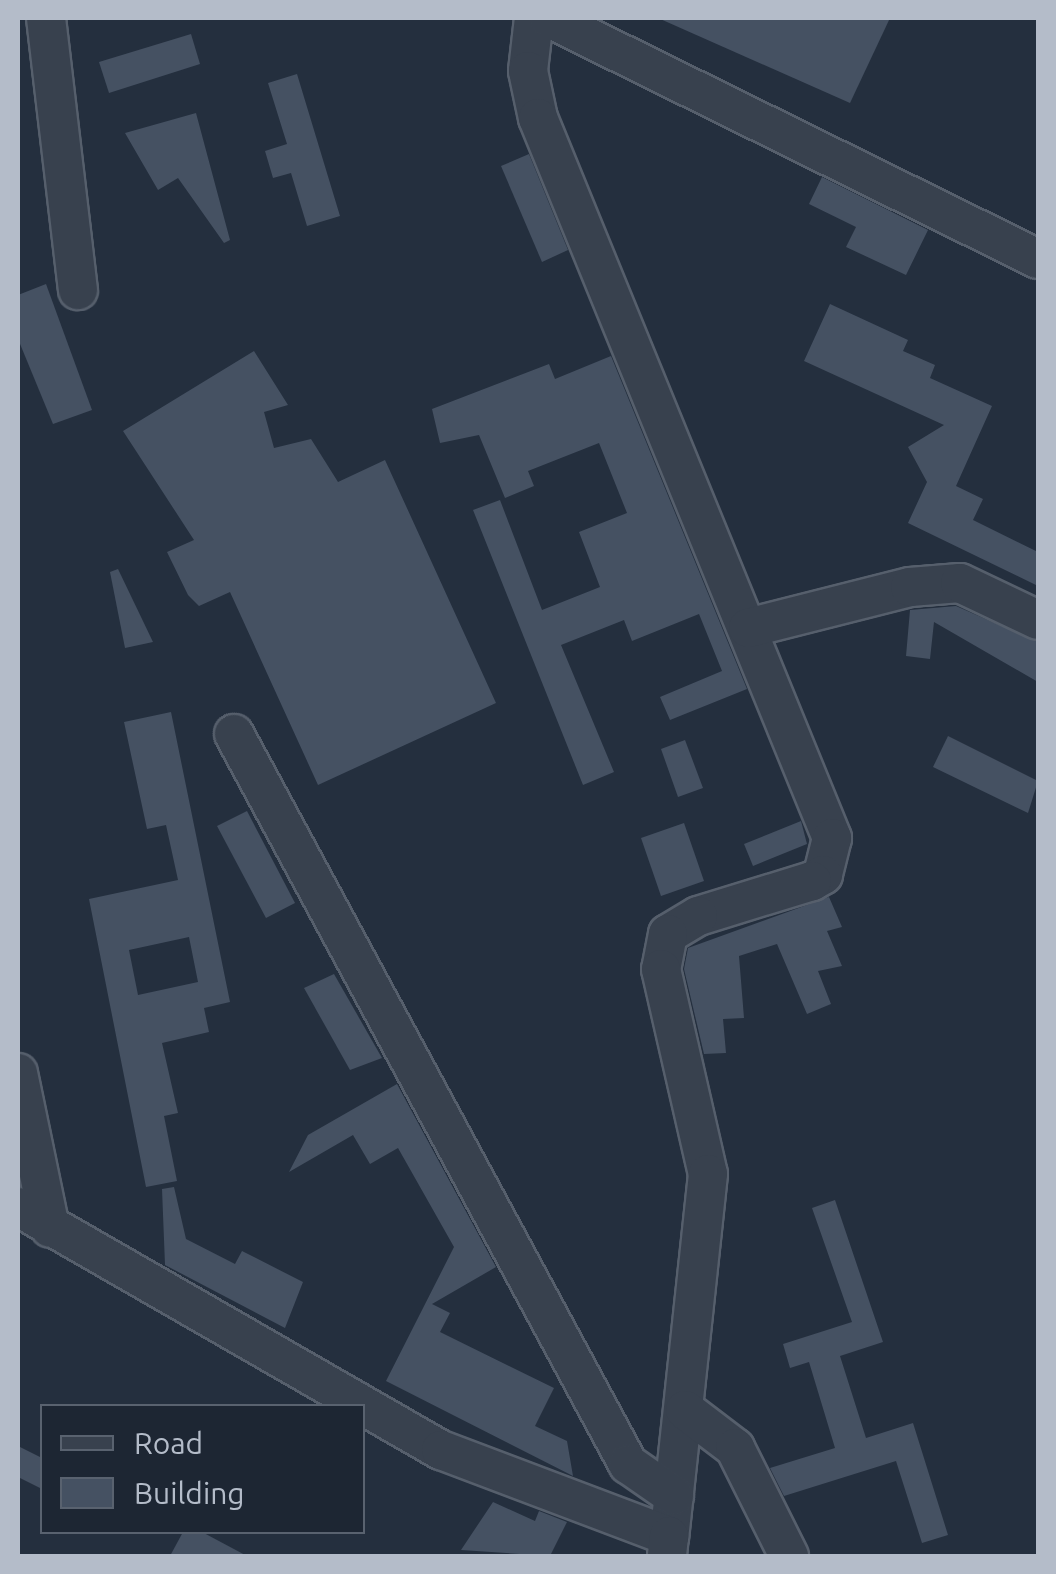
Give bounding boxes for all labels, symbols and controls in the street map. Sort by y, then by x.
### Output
legend [40,1404,365,1534]
text: Road [134,1426,203,1460]
text: Building [134,1476,245,1510]

